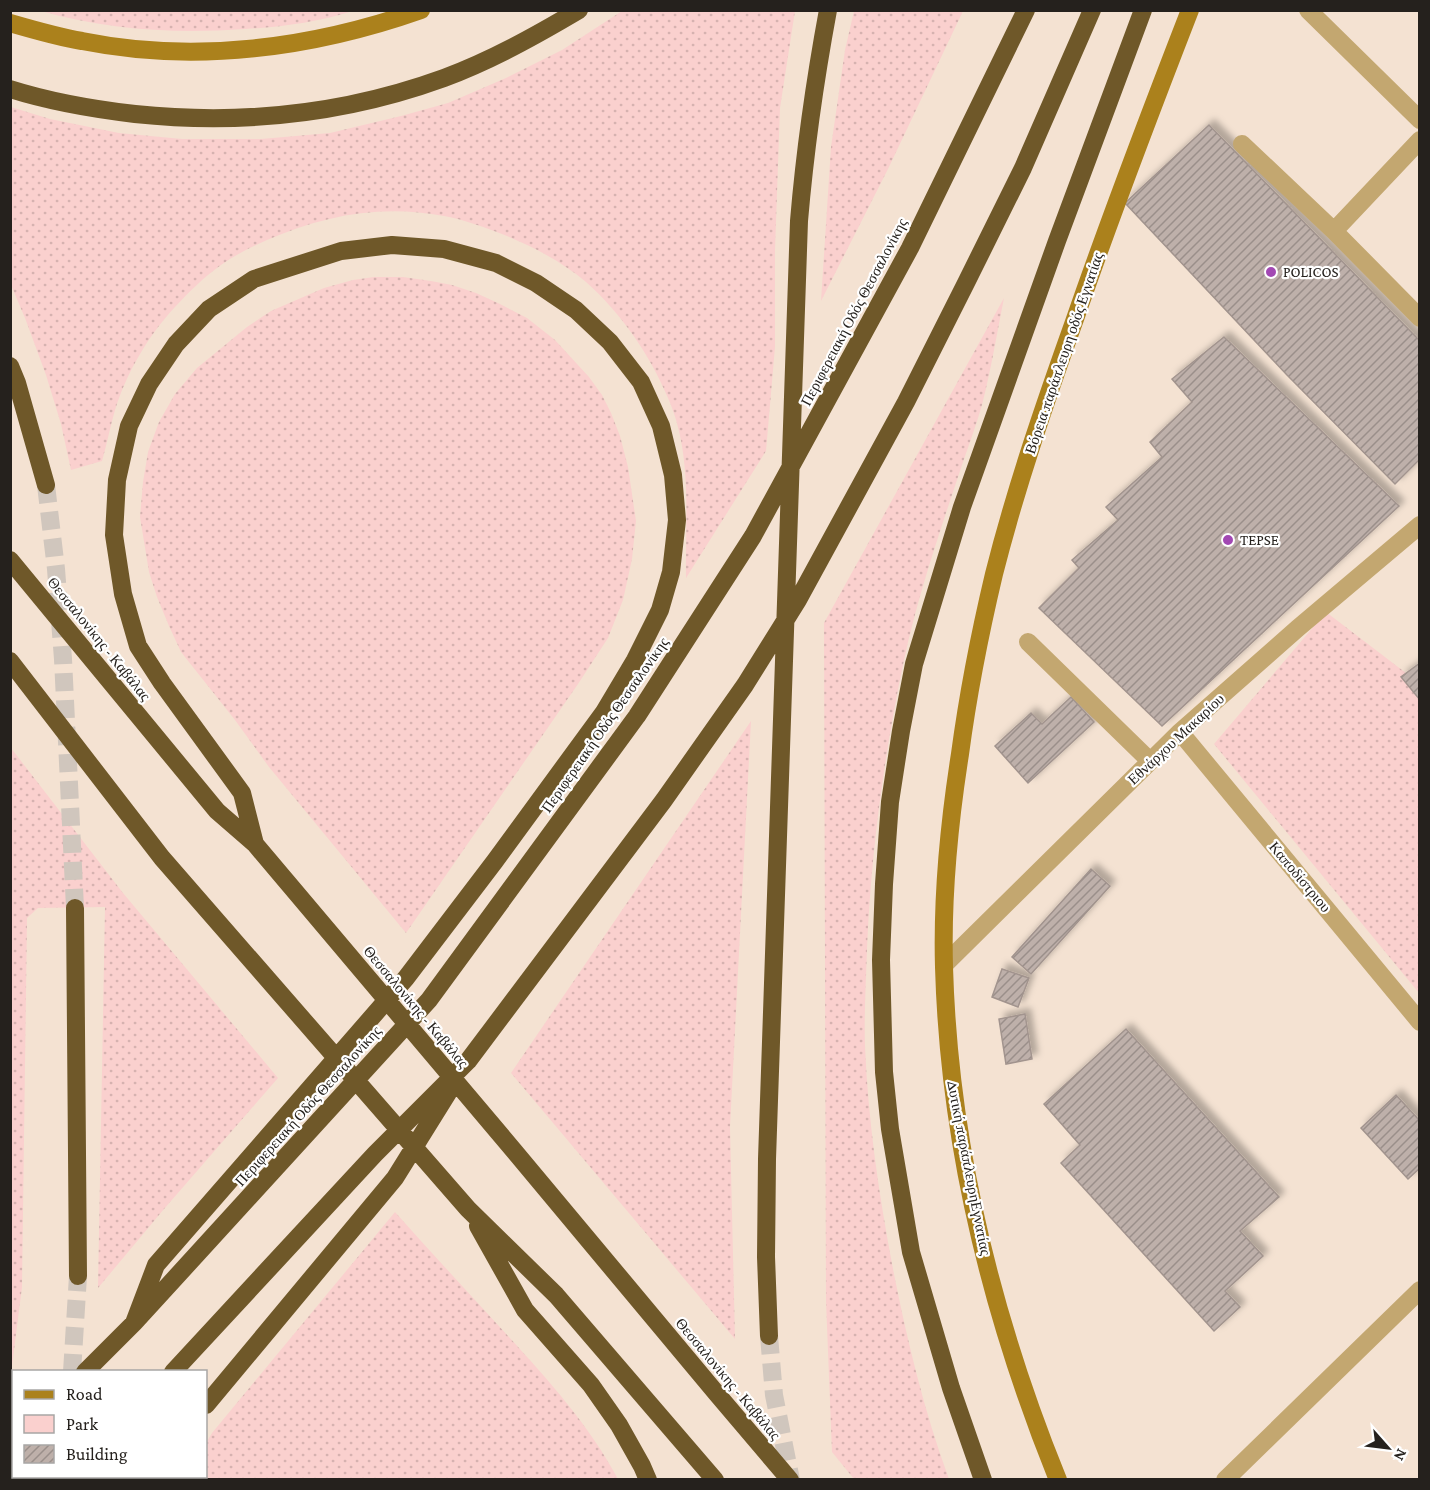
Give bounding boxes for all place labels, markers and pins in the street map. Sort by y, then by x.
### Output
place label: POLICOS [1283,264,1338,280]
marker: POLICOS [1264,265,1278,279]
place label: TEPSE [1240,532,1279,548]
marker: TEPSE [1221,533,1235,547]

